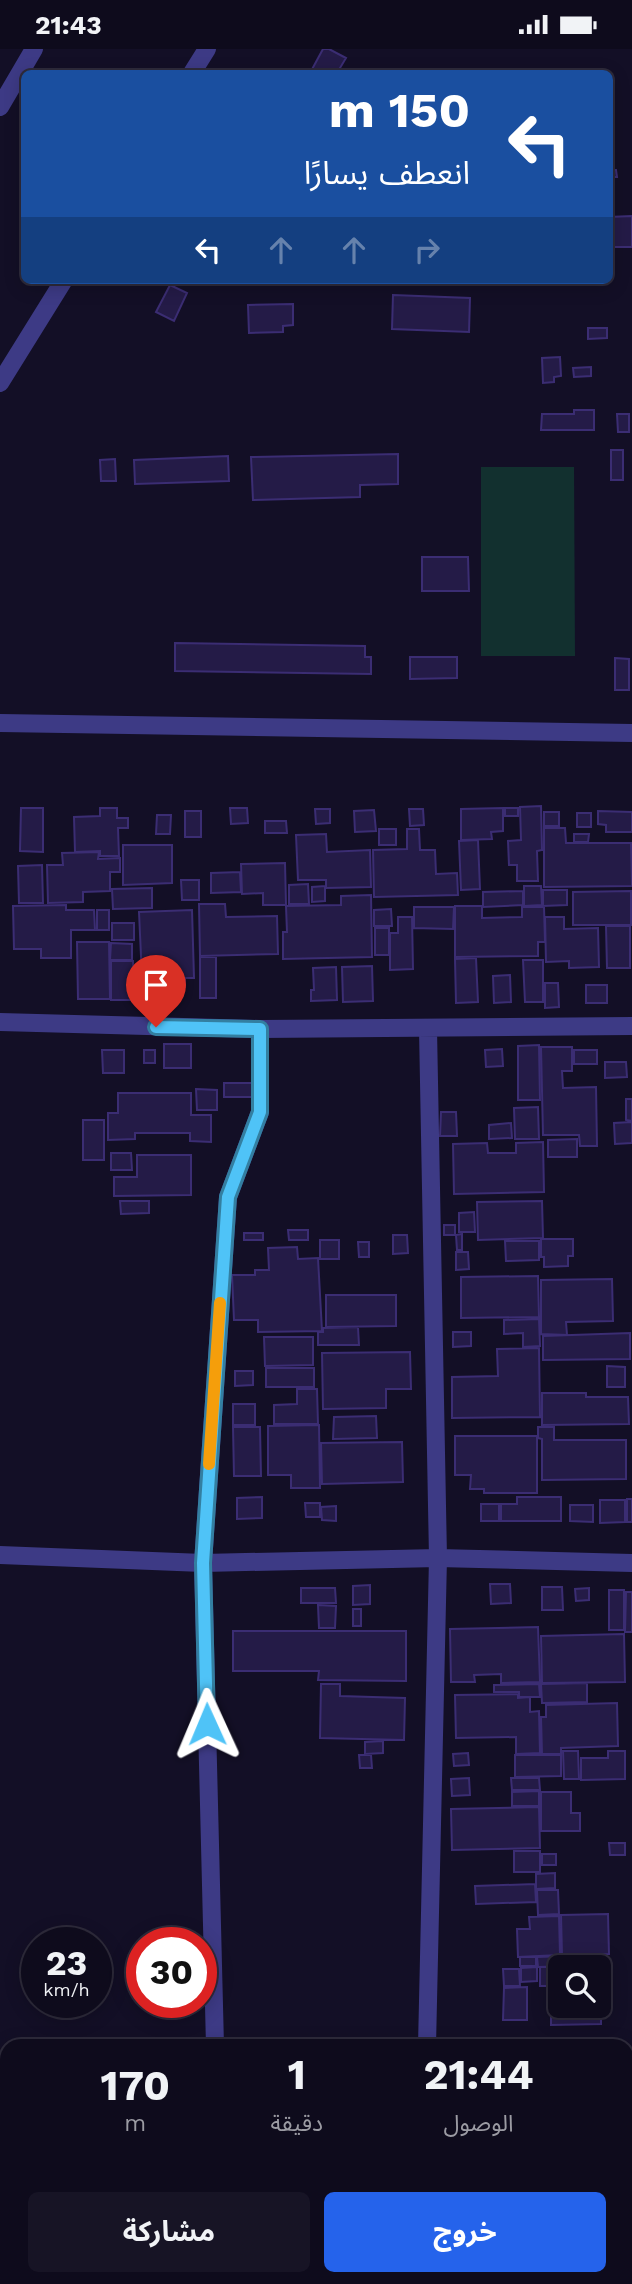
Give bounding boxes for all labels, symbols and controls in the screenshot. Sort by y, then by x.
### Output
text: 21:43 [35,10,102,40]
text: 150 m [329,81,470,139]
icon: left [494,98,585,189]
text: انعطف يسارًا [304,154,470,192]
icon: left [189,231,227,269]
icon: ahead [262,231,300,269]
icon: ahead [335,231,373,269]
icon: right [408,231,446,269]
pin [126,955,186,1027]
icon: arrive [137,966,175,1004]
position arrow [170,1687,244,1761]
speed limit sign: 30 [126,1927,217,2018]
text: 23 [46,1942,87,1984]
map controls [548,1955,611,2018]
button: search [548,1955,611,2018]
text: km/h [43,1979,90,2000]
text: 1 [288,2050,306,2099]
text: 21:44 [423,2050,534,2099]
text: 170 [100,2061,170,2110]
text: m [124,2110,146,2137]
text: دقيقة [271,2110,323,2137]
text: الوصول [444,2110,513,2137]
button: مشاركة [28,2192,310,2272]
button: خروج [324,2192,606,2272]

